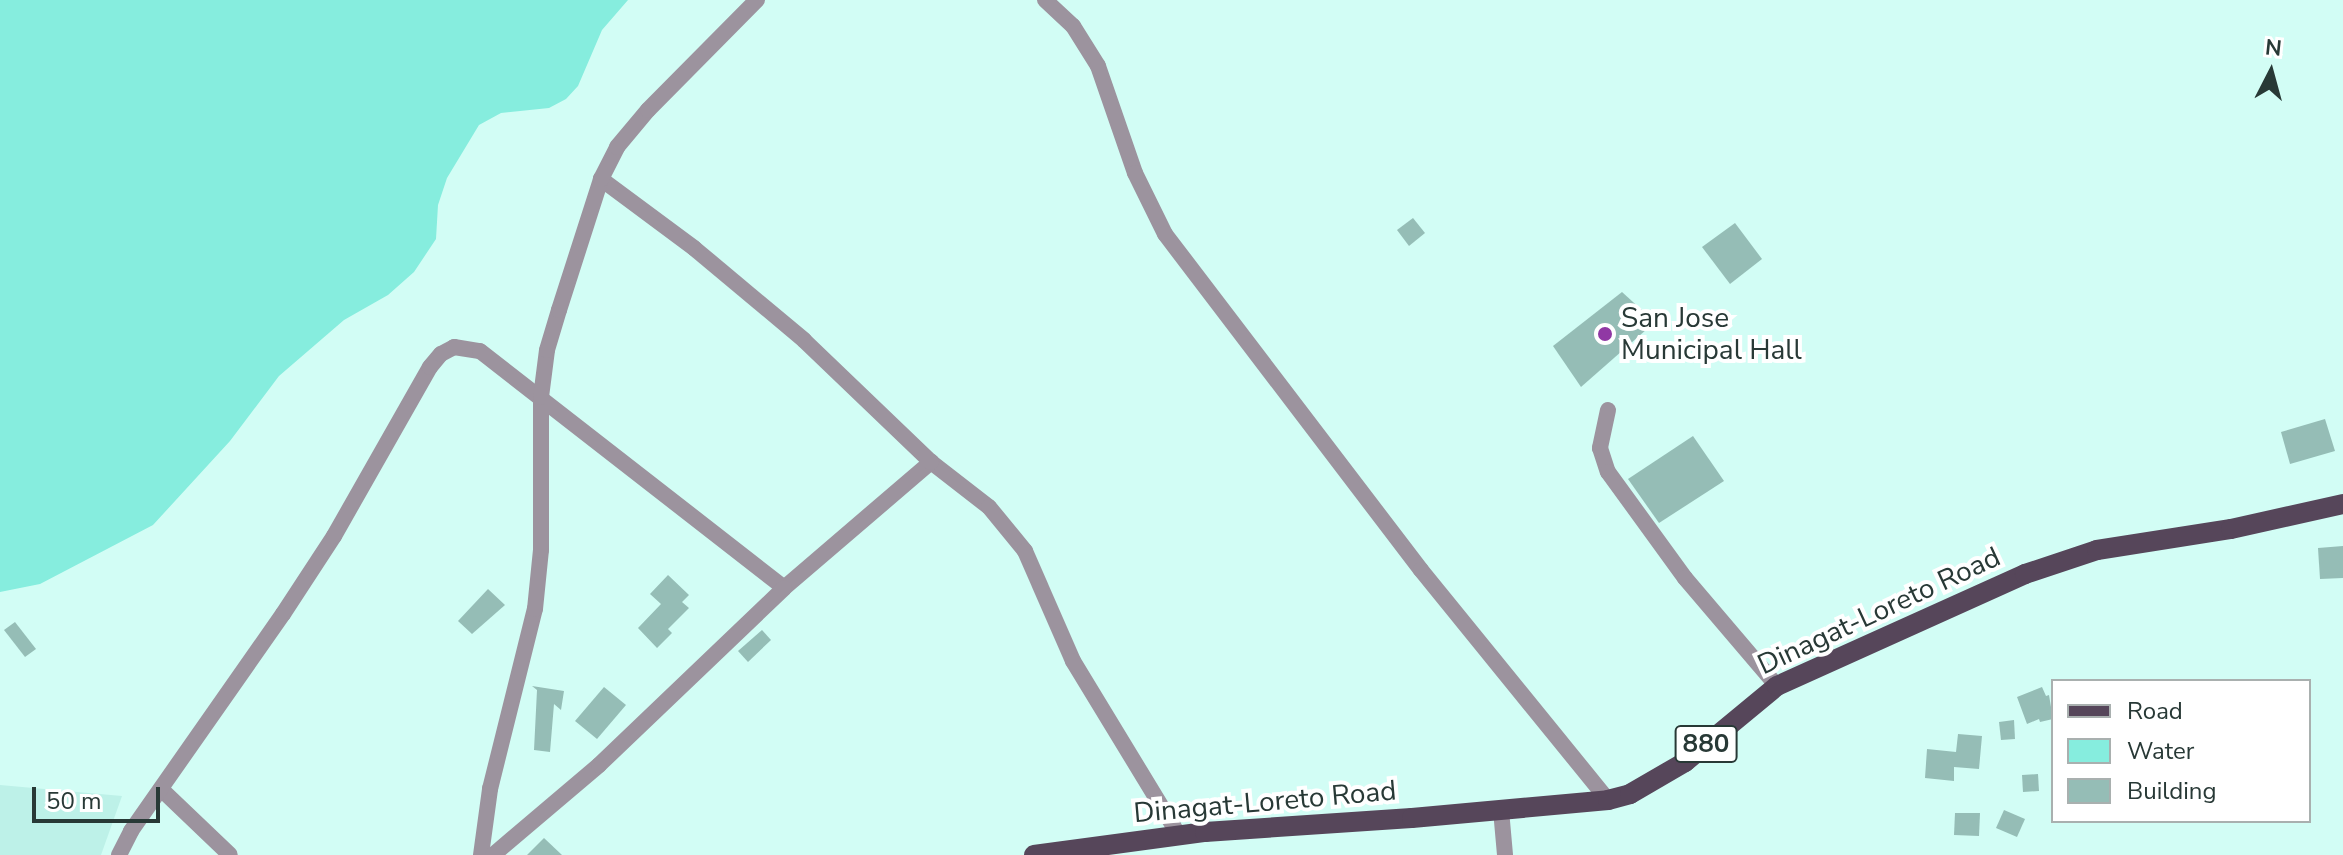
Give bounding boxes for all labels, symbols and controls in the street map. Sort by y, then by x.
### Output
north arrow [2231,32,2311,112]
text: N [2264,32,2283,64]
place label: San Jose Municipal Hall [1621,301,1802,367]
marker: San Jose Municipal Hall [1596,325,1614,343]
street label: Dinagat-Loreto Road [1752,540,2006,682]
legend [2051,679,2311,823]
text: Road [2127,695,2183,727]
road number: 880 [1674,722,1738,766]
text: Water [2127,735,2194,767]
scale bar [36,771,164,821]
street label: Dinagat-Loreto Road [1132,774,1398,830]
text: Building [2127,775,2217,807]
text: 50 m [46,785,102,817]

